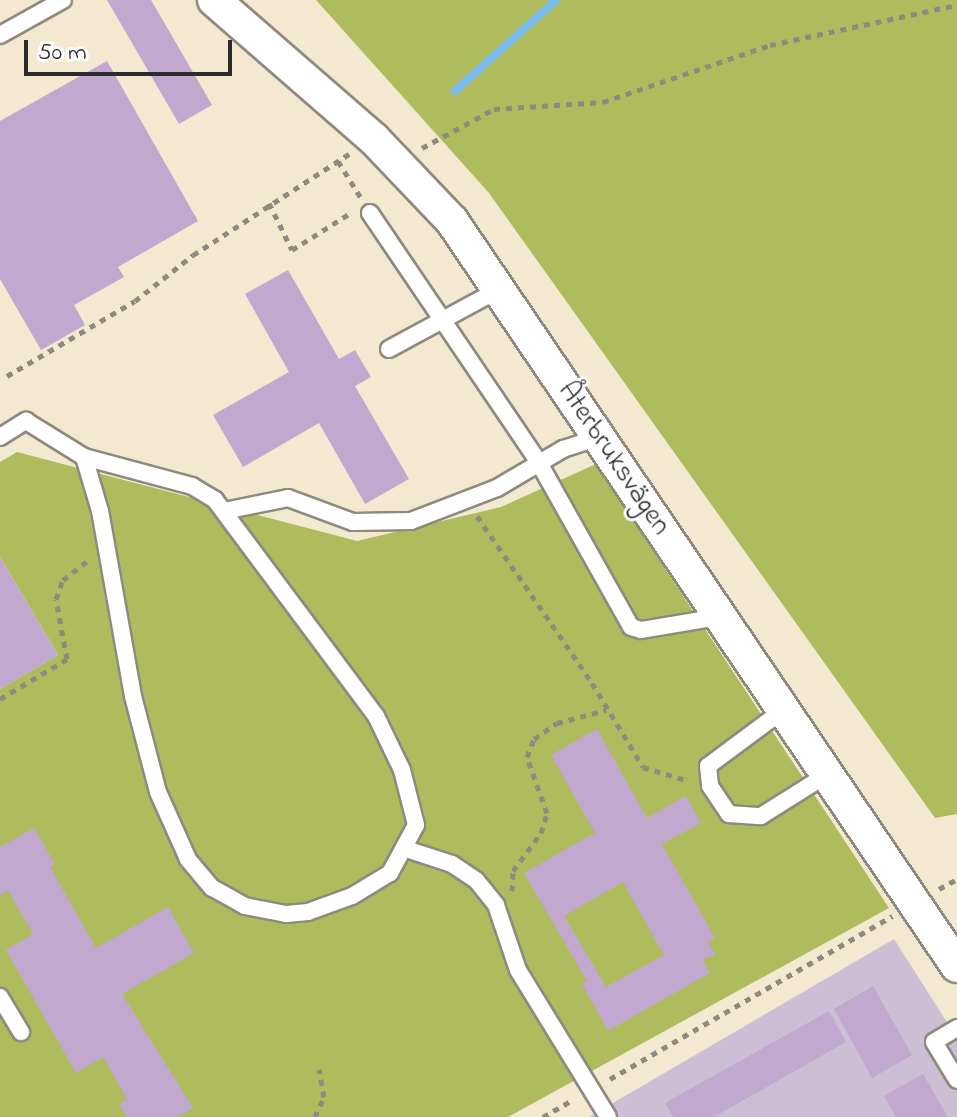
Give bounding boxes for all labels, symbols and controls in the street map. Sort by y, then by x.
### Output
scale bar [28,24,236,74]
text: 50 m [38,36,87,71]
street label: Återbruksvägen [549,376,677,542]

